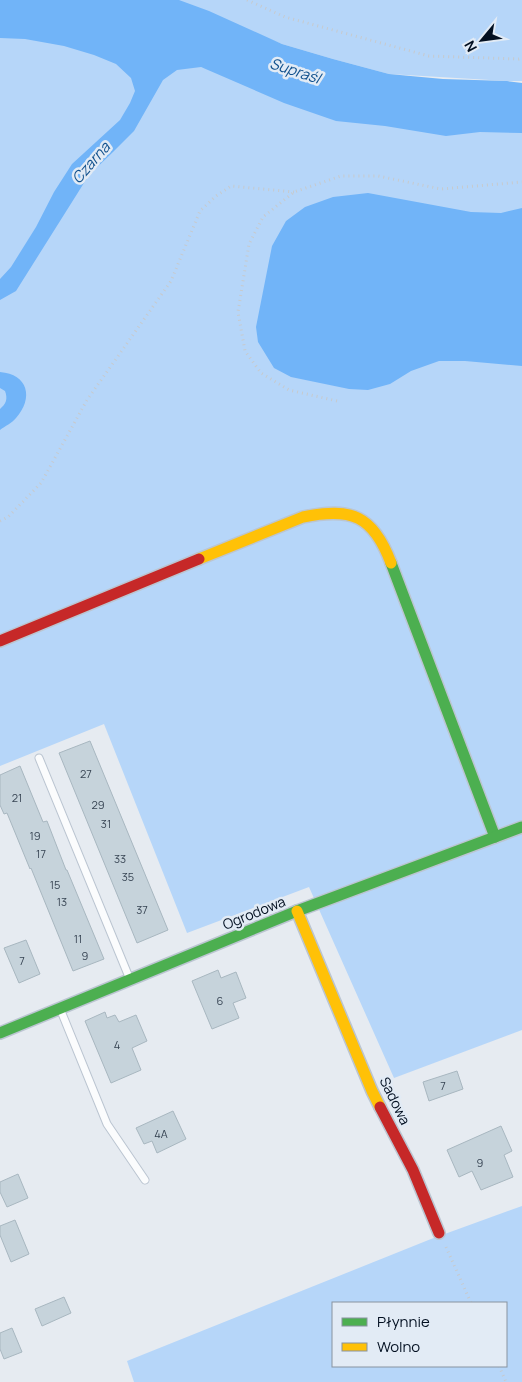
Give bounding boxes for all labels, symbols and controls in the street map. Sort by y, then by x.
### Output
north arrow [457,15,507,65]
text: N [459,38,481,56]
water label: Supraśl [267,53,325,89]
water label: Czarna [67,137,115,188]
house number: 27 [80,766,92,781]
house number: 21 [12,790,22,805]
house number: 29 [91,797,105,812]
house number: 31 [101,816,111,831]
house number: 19 [29,828,41,843]
house number: 17 [36,846,46,861]
house number: 33 [114,851,126,866]
house number: 35 [122,869,134,884]
house number: 15 [50,877,60,892]
street label: Ogrodowa [220,891,288,934]
house number: 13 [57,894,67,909]
house number: 37 [136,902,148,917]
house number: 11 [74,931,82,946]
house number: 9 [82,948,89,963]
house number: 7 [19,953,25,968]
house number: 6 [217,993,224,1008]
house number: 4 [114,1037,120,1052]
street label: Sadowa [376,1074,415,1128]
house number: 7 [440,1078,446,1093]
house number: 4A [154,1126,168,1141]
house number: 9 [477,1155,484,1170]
legend [332,1302,507,1367]
text: Płynnie [377,1311,430,1332]
text: Wolno [377,1336,420,1357]

